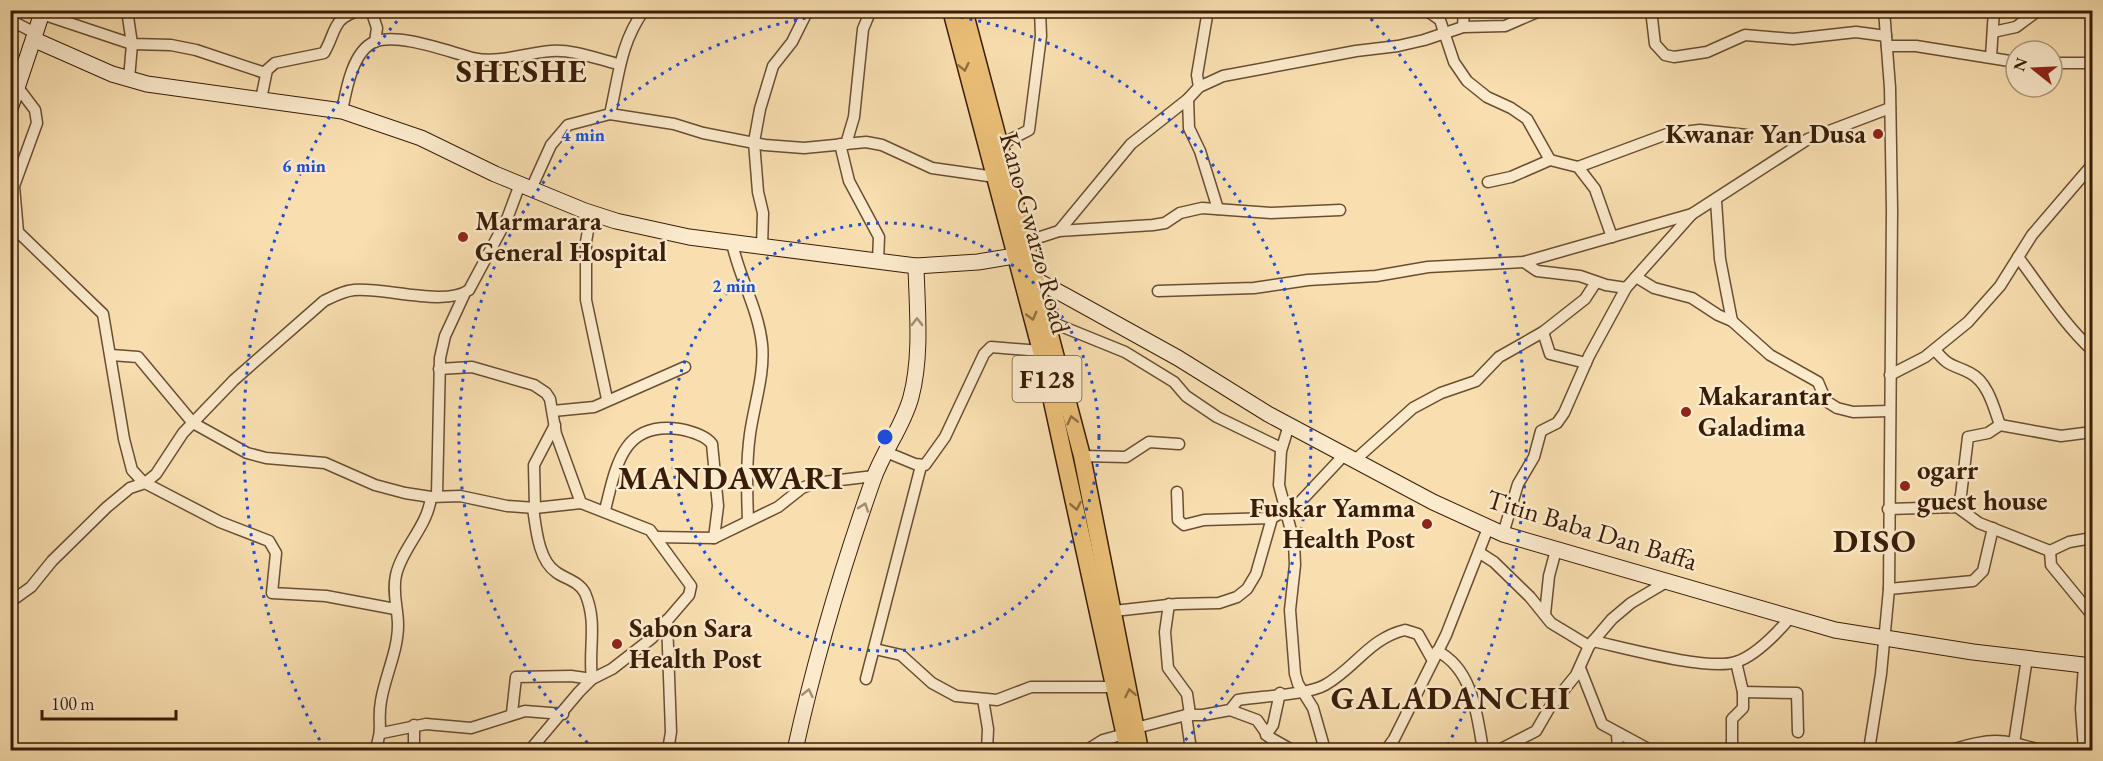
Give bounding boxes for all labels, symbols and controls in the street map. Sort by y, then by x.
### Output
north arrow [2004,39,2064,99]
district label: SHESHE [456,49,588,92]
text: N [2008,55,2032,74]
one-way arrow [957,62,970,72]
place label: Kwanar Yan Dusa [1665,116,1866,151]
text: 4 min [561,123,605,146]
marker: Kwanar Yan Dusa [1871,127,1885,141]
street label: Kano-Gwarzo Road [992,128,1079,338]
text: 6 min [282,154,326,177]
place label: Marmarara General Hospital [475,203,667,269]
marker: Marmarara General Hospital [456,230,470,244]
text: 2 min [712,274,756,297]
one-way arrow [1024,311,1037,321]
one-way arrow [911,318,923,327]
road number: F128 [1012,356,1082,402]
place label: Makarantar Galadima [1698,378,1832,444]
marker: Makarantar Galadima [1679,405,1693,419]
one-way arrow [1067,415,1080,425]
centre of rings [875,427,895,447]
place label: ogarr guest house [1917,452,2047,518]
district label: MANDAWARI [618,456,844,499]
marker: ogarr guest house [1898,479,1912,493]
street label: Titin Baba Dan Baffa [1482,481,1702,578]
place label: Fuskar Yamma Health Post [1249,490,1415,556]
one-way arrow [1069,501,1082,511]
one-way arrow [856,502,869,513]
marker: Fuskar Yamma Health Post [1420,517,1434,531]
district label: DISO [1833,519,1917,562]
place label: Sabon Sara Health Post [629,610,762,676]
marker: Sabon Sara Health Post [610,637,624,651]
district label: GALADANCHI [1331,676,1571,719]
scale bar [42,683,176,721]
one-way arrow [1124,688,1137,698]
one-way arrow [800,689,813,699]
text: 100 m [51,692,95,715]

